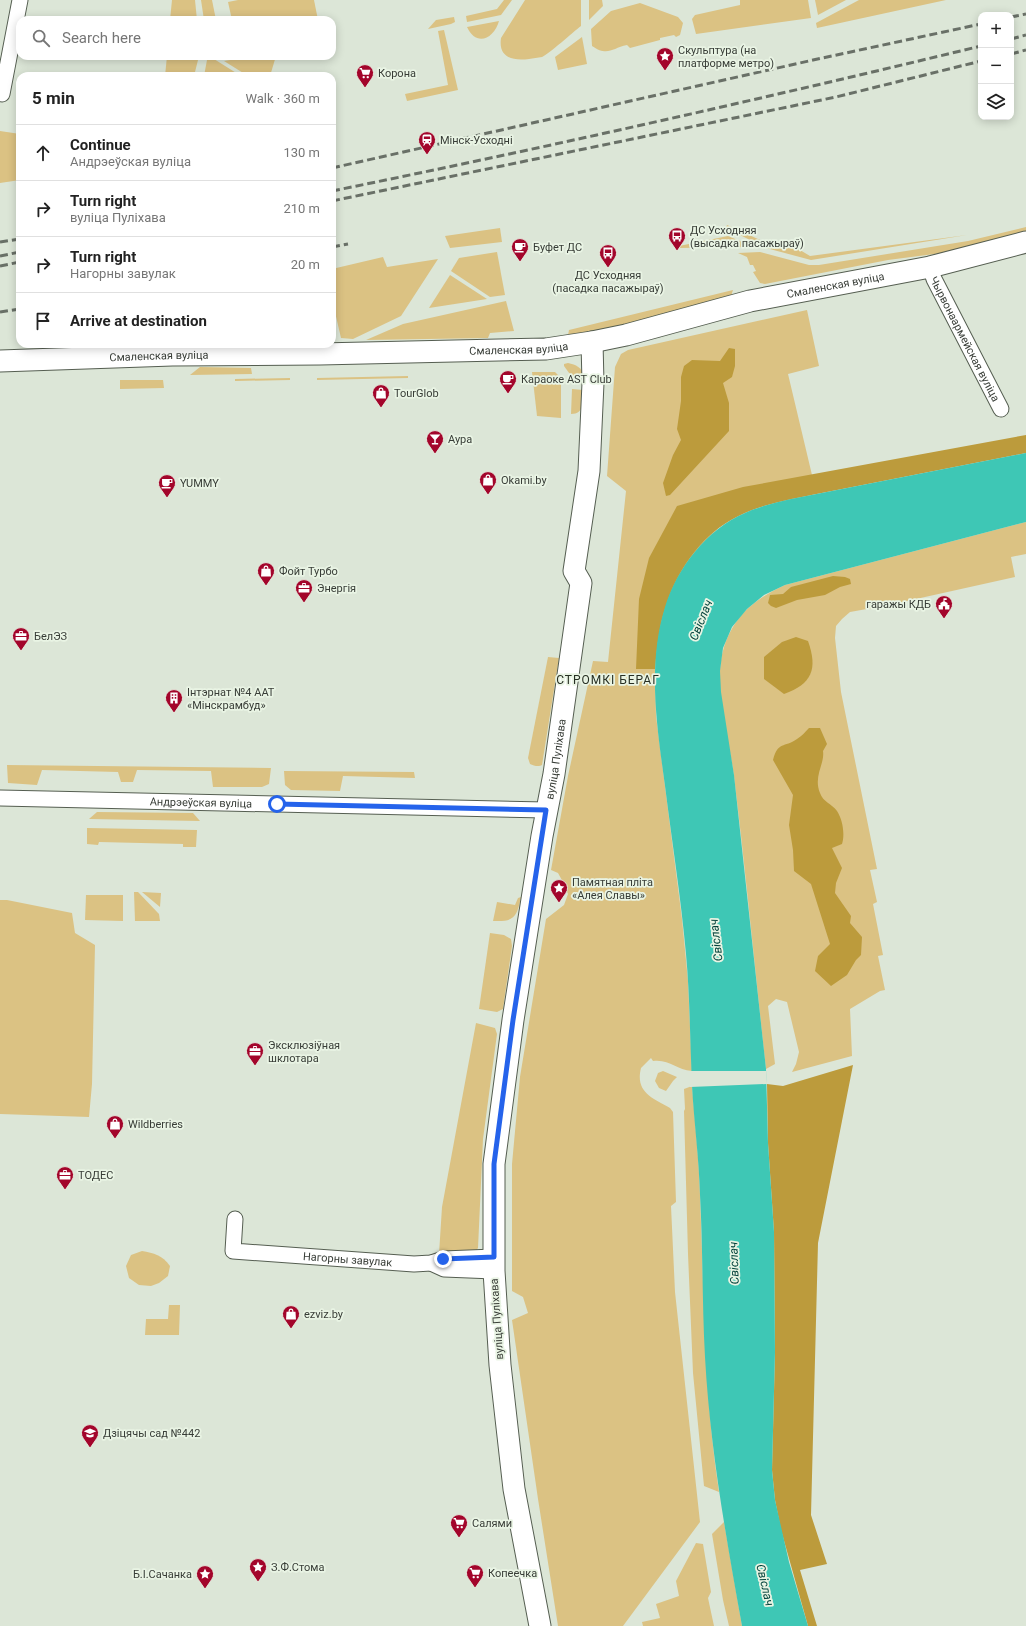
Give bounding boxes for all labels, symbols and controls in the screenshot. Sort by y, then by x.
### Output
map controls [978,12,1014,120]
button: + [978,12,1014,48]
search box [16,16,336,60]
icon: search [30,27,52,49]
text: Search here [62,29,141,47]
place label: Скульптура (на платформе метро) [678,44,774,70]
place icon: Скульптура (на платформе метро) [655,46,675,71]
button: − [978,48,1014,84]
supermarket icon: Корона [355,63,375,88]
place label: Корона [378,67,416,80]
button: layers [978,84,1014,120]
text: 5 min [32,88,75,108]
text: Walk · 360 m [245,91,320,106]
station icon: Мінск-Усходні [417,130,437,155]
place label: Мінск-Усходні [440,134,513,147]
text: Continue [70,136,131,154]
icon: ahead [32,142,54,164]
text: 130 m [283,145,320,160]
text: Андрэеўская вуліца [70,154,191,169]
text: Turn right [70,192,136,210]
icon: right [32,198,54,220]
text: 210 m [283,201,320,216]
text: вуліца Пуліхава [70,210,166,225]
place label: ДС Усходняя (высадка пасажыраў) [690,224,804,250]
bus stop icon: ДС Усходняя (высадка пасажыраў) [667,226,687,251]
cafe icon: Буфет ДС [510,237,530,262]
place label: Буфет ДС [533,241,582,254]
bus stop icon: ДС Усходняя (пасадка пасажыраў) [598,243,618,268]
text: Turn right [70,248,136,266]
icon: right [32,254,54,276]
text: 20 m [291,257,320,272]
text: Нагорны завулак [70,266,176,281]
place label: ДС Усходняя (пасадка пасажыраў) [552,269,664,295]
street label: Смаленская вуліца [786,269,885,300]
street label: Чырвонаармейская вуліца [927,274,1002,404]
icon: arrive [32,310,54,332]
text: Arrive at destination [70,312,207,330]
street label: Смаленская вуліца [469,339,569,357]
street label: Смаленская вуліца [109,348,209,364]
cafe icon: Караоке AST Club [498,369,518,394]
place label: Караоке AST Club [521,373,612,386]
shop icon: TourGlob [371,383,391,408]
place label: TourGlob [394,387,439,400]
bar icon: Аура [425,429,445,454]
place label: Аура [448,433,472,446]
shop icon: Okami.by [478,470,498,495]
cafe icon: YUMMY [157,473,177,498]
place label: Okami.by [501,474,547,487]
place label: YUMMY [180,477,219,490]
shop icon: Фойт Турбо [256,561,276,586]
place label: Фойт Турбо [279,565,338,578]
office icon: Энергія [294,578,314,603]
place label: Энергія [317,582,356,595]
public building icon: гаражы КДБ [934,594,954,619]
water label: Свіслач [687,598,715,642]
place label: гаражы КДБ [866,598,931,611]
office icon: БелЭЗ [11,626,31,651]
place label: БелЭЗ [34,630,68,643]
district label: СТРОМКІ БЕРАГ [556,673,660,687]
place label: Інтэрнат №4 ААТ «Мінскрамбуд» [187,686,275,712]
building icon: Інтэрнат №4 ААТ «Мінскрамбуд» [164,688,184,713]
street label: вуліца Пуліхава [543,718,568,800]
street label: Андрэеўская вуліца [150,795,252,810]
route start [268,795,286,813]
place label: Памятная пліта «Алея Славы» [572,876,653,902]
place icon: Памятная пліта «Алея Славы» [549,878,569,903]
water label: Свіслач [706,918,726,962]
place label: Эксклюзіўная шклотара [268,1039,340,1065]
office icon: Эксклюзіўная шклотара [245,1041,265,1066]
shop icon: Wildberries [105,1114,125,1139]
place label: Wildberries [128,1118,183,1131]
office icon: ТОДЕС [55,1165,75,1190]
place label: ТОДЕС [78,1169,114,1182]
water label: Свіслач [726,1241,742,1285]
street label: Нагорны завулак [303,1250,393,1269]
route end [434,1250,452,1268]
street label: вуліца Пуліхава [488,1278,506,1360]
shop icon: ezviz.by [281,1304,301,1329]
place label: ezviz.by [304,1308,344,1321]
school or university icon: Дзіцячы сад №442 [80,1423,100,1448]
place label: Дзіцячы сад №442 [103,1427,200,1440]
supermarket icon: Салями [449,1513,469,1538]
place label: Салями [472,1517,512,1530]
place icon: З.Ф.Стома [248,1557,268,1582]
place label: З.Ф.Стома [271,1561,324,1574]
supermarket icon: Копеечка [465,1563,485,1588]
water label: Свіслач [753,1563,777,1607]
place icon: Б.І.Сачанка [195,1564,215,1589]
place label: Копеечка [488,1567,537,1580]
place label: Б.І.Сачанка [133,1568,192,1581]

